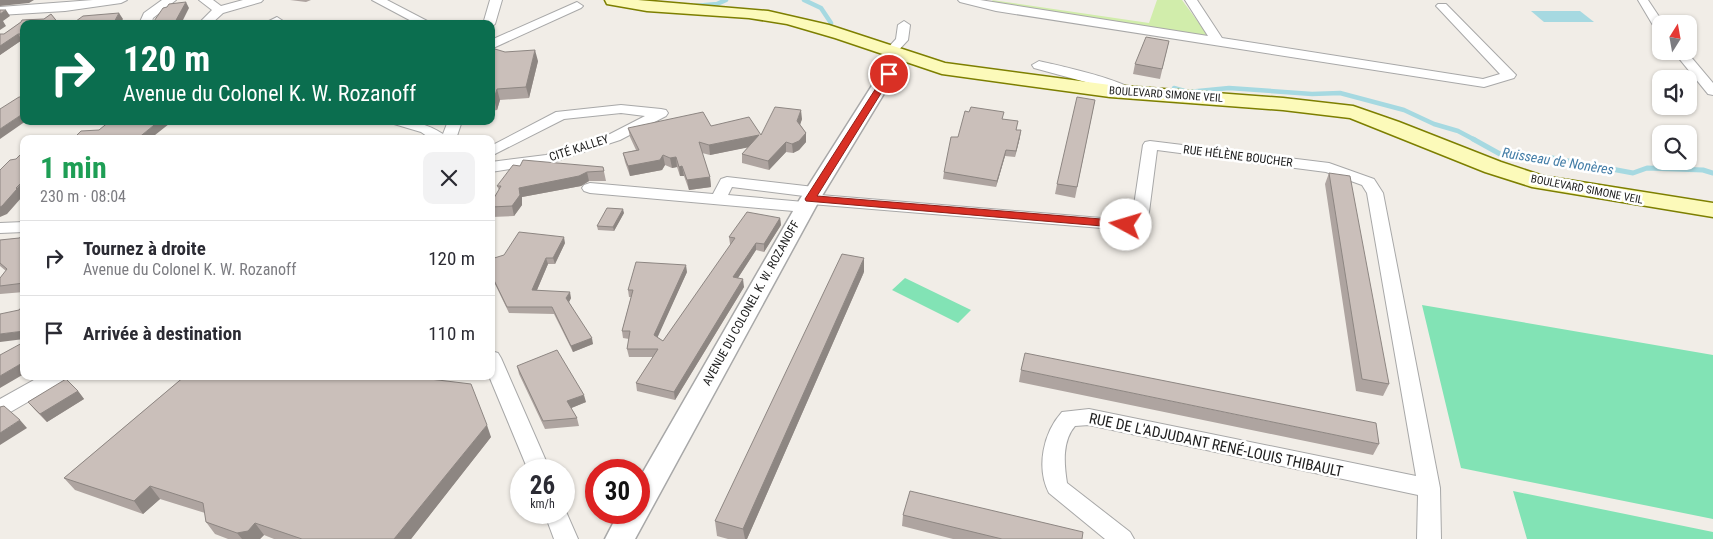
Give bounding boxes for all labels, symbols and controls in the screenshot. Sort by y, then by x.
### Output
north arrow [1652,15,1698,60]
map controls [1652,15,1697,170]
text: 120 m [123,39,210,80]
icon: right [40,40,105,105]
pin [868,53,910,95]
icon: arrive [875,60,903,88]
button: sound [1652,70,1697,115]
text: Avenue du Colonel K. W. Rozanoff [123,81,416,106]
street label: BOULEVARD SIMONE VEIL [1109,84,1223,105]
button: search [1652,125,1697,170]
street label: CITÉ KALLEY [547,131,611,164]
street label: RUE HÉLÈNE BOUCHER [1182,141,1294,170]
water label: Ruisseau de Nonères [1501,144,1615,178]
text: 1 min [40,150,107,185]
button: close [423,152,475,204]
street label: BOULEVARD SIMONE VEIL [1530,172,1644,207]
text: 230 m · 08:04 [40,187,126,206]
position arrow [1099,198,1151,250]
street label: AVENUE DU COLONEL K. W. ROZANOFF [700,218,802,388]
text: Tournez à droite [83,237,206,260]
icon: right [40,244,68,272]
text: 120 m [428,247,475,270]
text: Avenue du Colonel K. W. Rozanoff [83,260,296,279]
icon: arrive [40,319,68,347]
text: Arrivée à destination [83,322,242,345]
text: 110 m [428,322,475,345]
street label: RUE DE L'ADJUDANT RENÉ-LOUIS THIBAULT [1087,409,1345,481]
speed limit sign: 30 [585,459,650,524]
text: 26 [530,471,555,500]
text: km/h [530,497,555,511]

